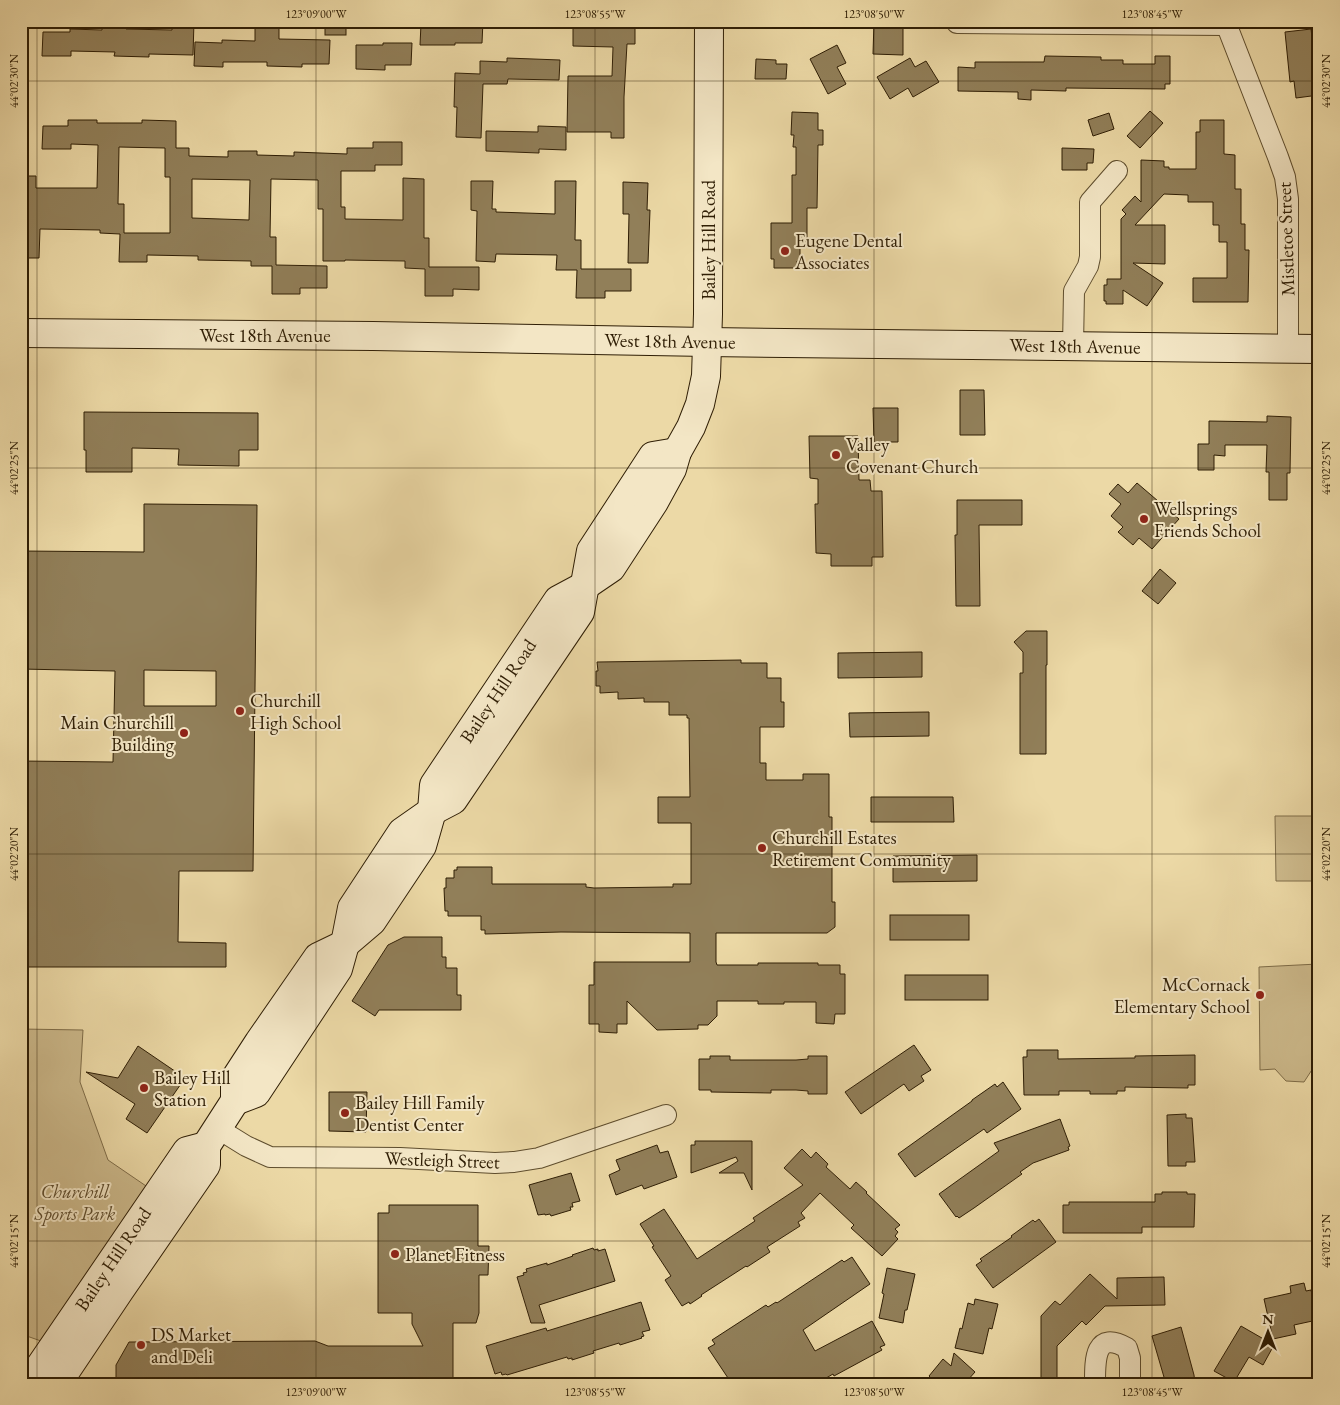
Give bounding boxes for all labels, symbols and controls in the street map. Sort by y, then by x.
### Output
text: 123°09'00"W [285,6,348,22]
text: 123°08'55"W [564,6,627,22]
text: 123°08'50"W [843,6,906,22]
text: 123°08'45"W [1121,6,1184,22]
text: 44°02'30"N [6,54,22,108]
text: 44°02'30"N [1318,54,1334,108]
street label: Bailey Hill Road [696,180,721,300]
street label: Mistletoe Street [1272,181,1300,296]
place label: Eugene Dental Associates [794,228,903,275]
marker: Eugene Dental Associates [779,245,791,257]
street label: West 18th Avenue [199,323,331,348]
street label: West 18th Avenue [604,327,736,355]
street label: West 18th Avenue [1009,332,1141,360]
place label: Valley Covenant Church [846,432,979,479]
text: 44°02'25"N [6,441,22,495]
text: 44°02'25"N [1318,441,1334,495]
marker: Valley Covenant Church [830,449,842,461]
place label: Wellsprings Friends School [1154,496,1262,543]
marker: Wellsprings Friends School [1138,513,1150,525]
street label: Bailey Hill Road [454,634,542,748]
place label: Churchill High School [250,688,342,735]
marker: Churchill High School [234,705,246,717]
place label: Main Churchill Building [60,710,175,757]
marker: Main Churchill Building [178,727,190,739]
place label: Churchill Estates Retirement Community [772,825,951,872]
text: 44°02'20"N [6,827,22,881]
text: 44°02'20"N [1318,827,1334,881]
marker: Churchill Estates Retirement Community [756,842,768,854]
place label: McCornack Elementary School [1114,972,1251,1019]
marker: McCornack Elementary School [1254,989,1266,1001]
place label: Bailey Hill Station [154,1065,231,1112]
marker: Bailey Hill Station [138,1082,150,1094]
place label: Bailey Hill Family Dentist Center [355,1090,485,1137]
marker: Bailey Hill Family Dentist Center [339,1107,351,1119]
street label: Westleigh Street [384,1145,500,1175]
park label: Churchill Sports Park [34,1179,116,1226]
street label: Bailey Hill Road [69,1202,157,1316]
text: 44°02'15"N [6,1214,22,1268]
text: 44°02'15"N [1318,1214,1334,1268]
place label: Planet Fitness [405,1242,505,1267]
marker: Planet Fitness [389,1248,401,1260]
north arrow [1242,1308,1292,1358]
text: N [1262,1310,1274,1328]
place label: DS Market and Deli [151,1322,231,1369]
marker: DS Market and Deli [135,1339,147,1351]
text: 123°09'00"W [285,1384,348,1400]
text: 123°08'55"W [564,1384,627,1400]
text: 123°08'50"W [843,1384,906,1400]
text: 123°08'45"W [1121,1384,1184,1400]

